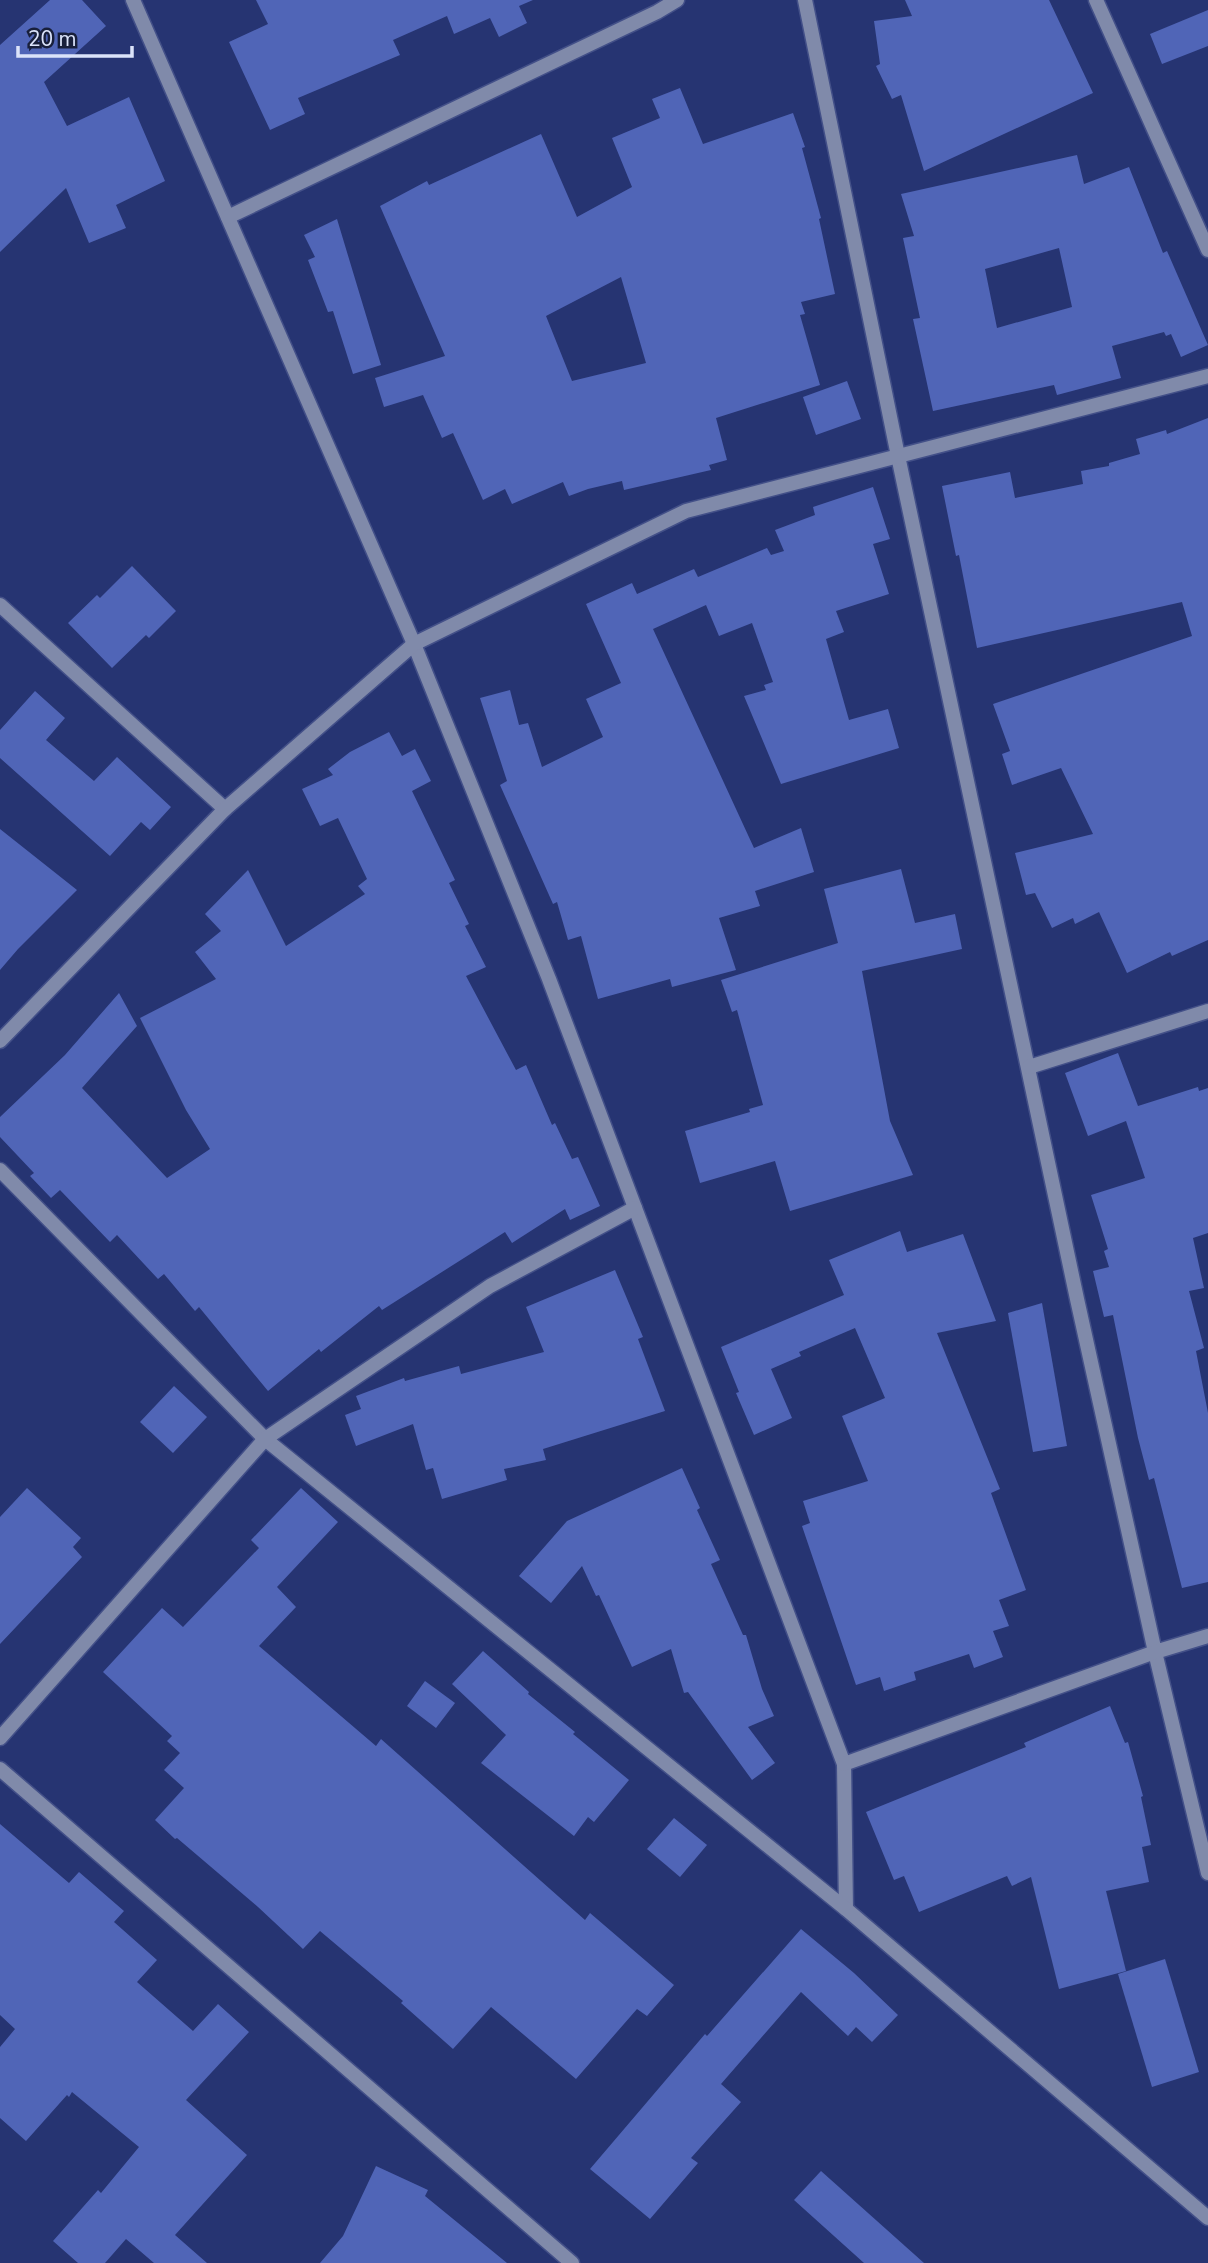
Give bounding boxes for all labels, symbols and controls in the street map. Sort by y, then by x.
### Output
scale bar [18,14,131,58]
text: 20 m [28,25,77,53]

